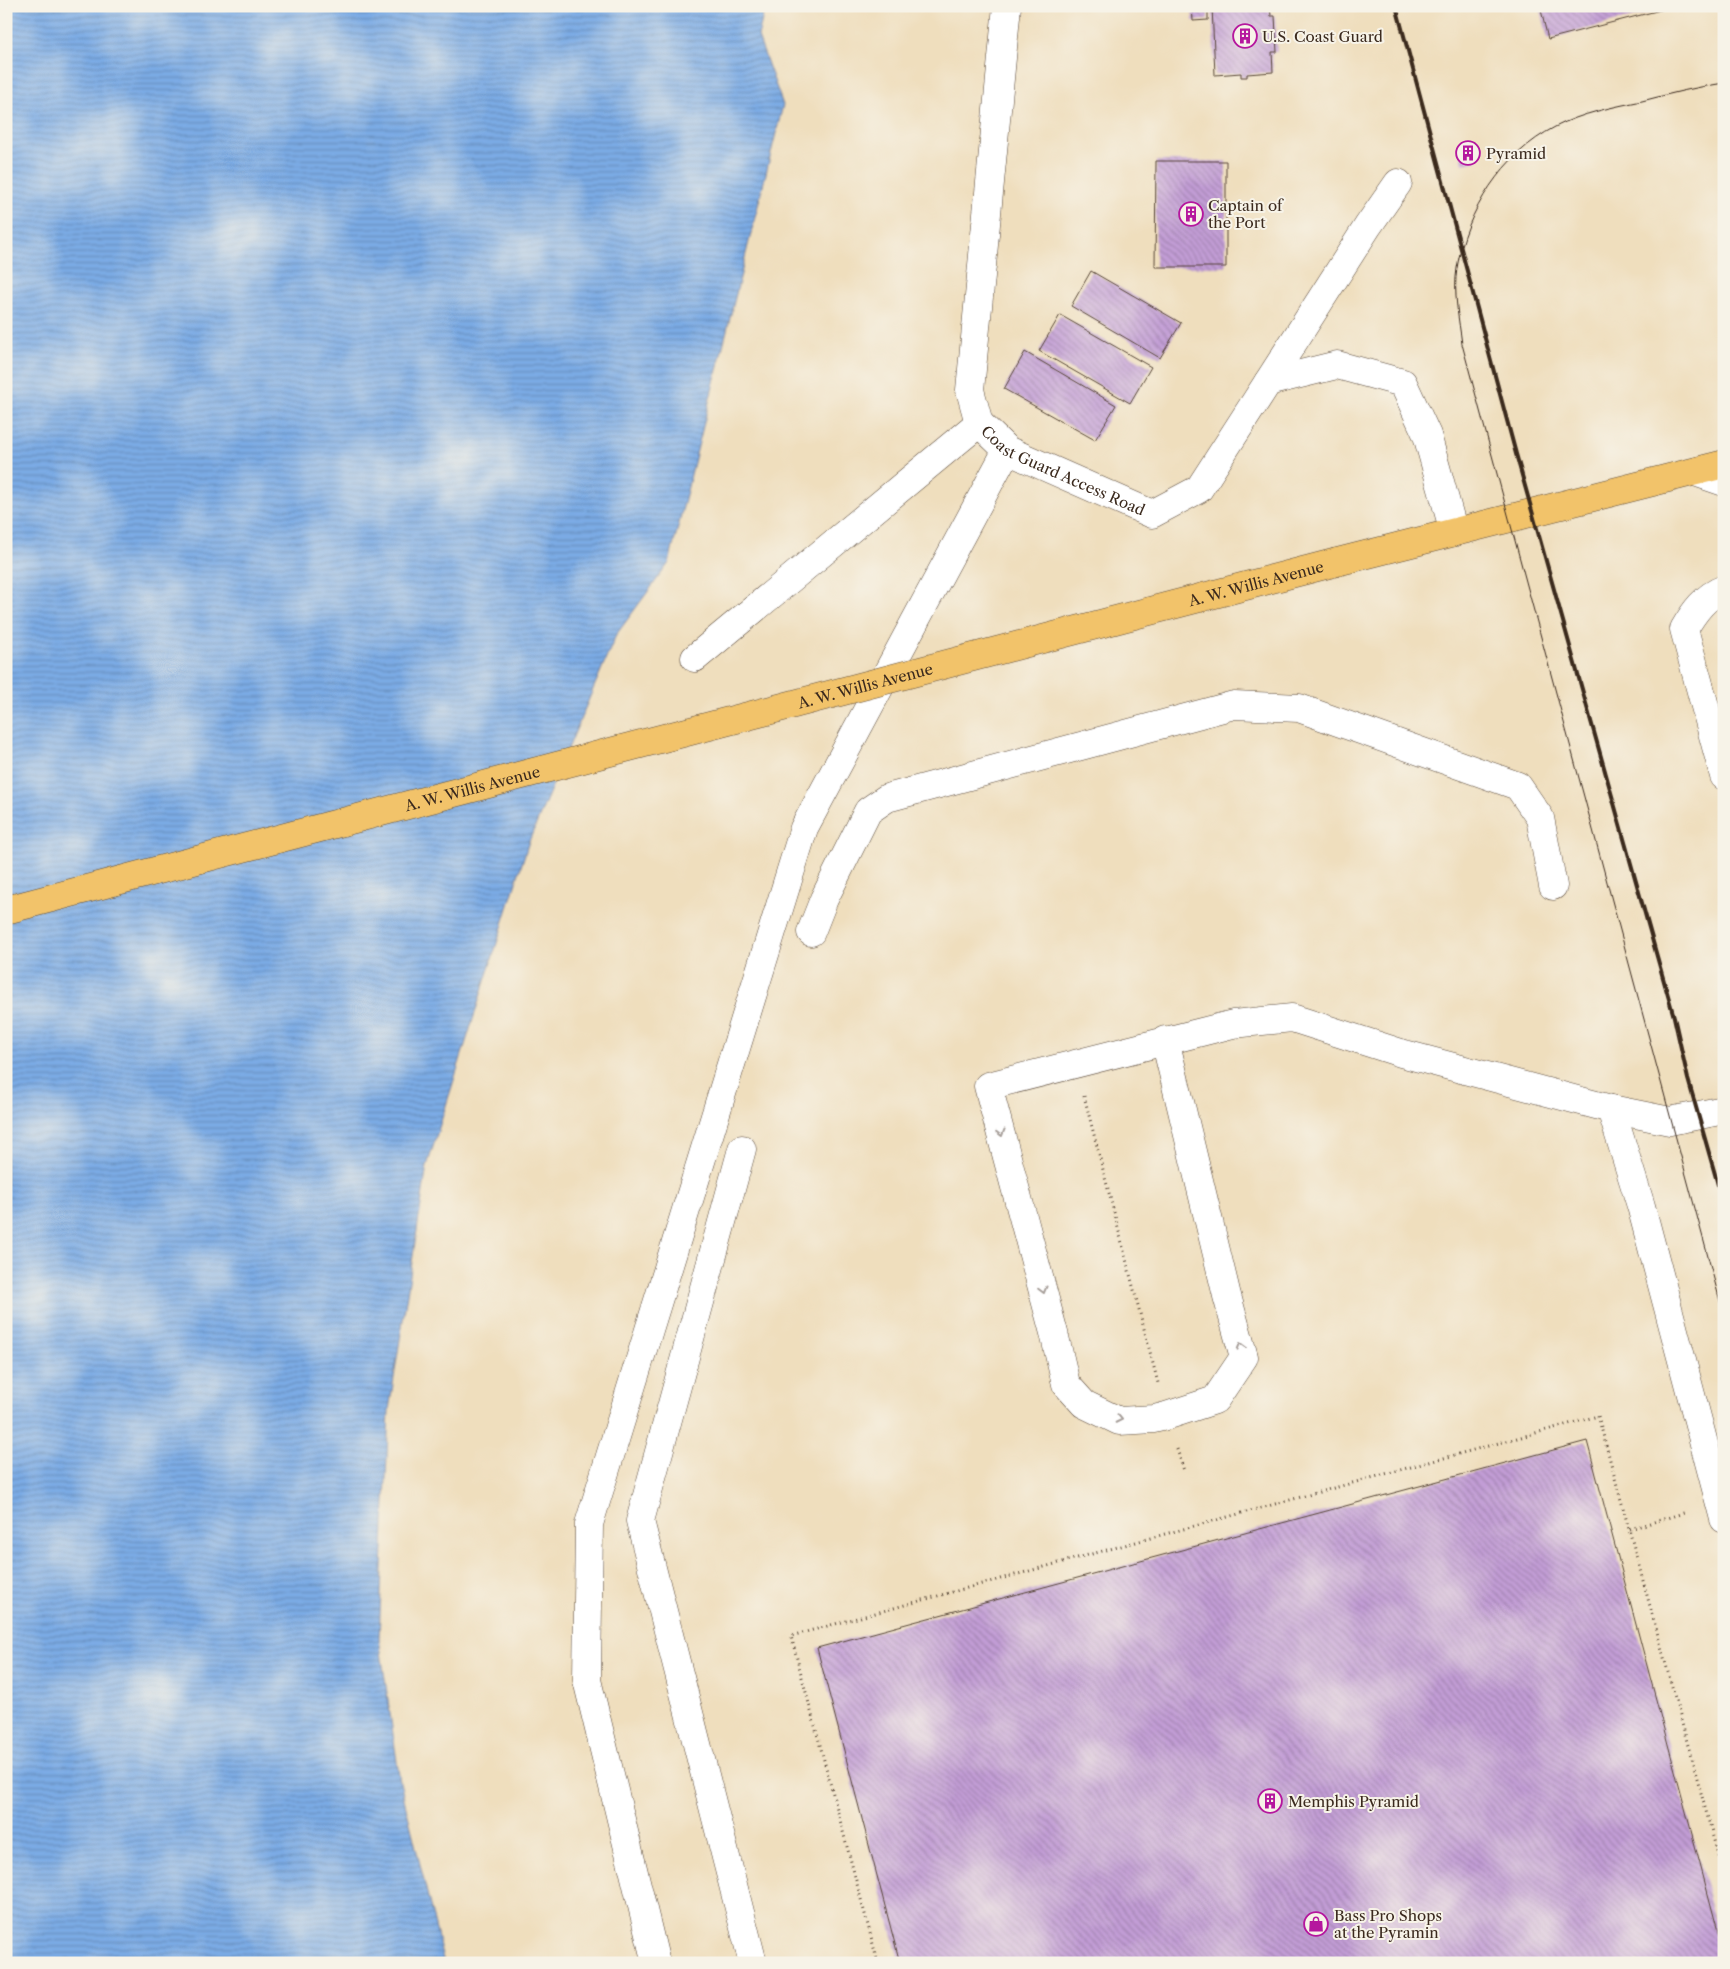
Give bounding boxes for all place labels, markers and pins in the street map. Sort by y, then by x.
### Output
building icon: U.S. Coast Guard [1232,23,1258,49]
place label: U.S. Coast Guard [1262,27,1383,46]
building icon: Pyramid [1455,140,1481,166]
place label: Pyramid [1486,144,1546,163]
place label: Captain of the Port [1208,196,1284,232]
building icon: Captain of the Port [1178,201,1204,227]
building icon: Memphis Pyramid [1257,1788,1283,1814]
place label: Memphis Pyramid [1288,1792,1419,1811]
place label: Bass Pro Shops at the Pyramin [1334,1906,1442,1942]
shop icon: Bass Pro Shops at the Pyramin [1303,1911,1329,1937]

